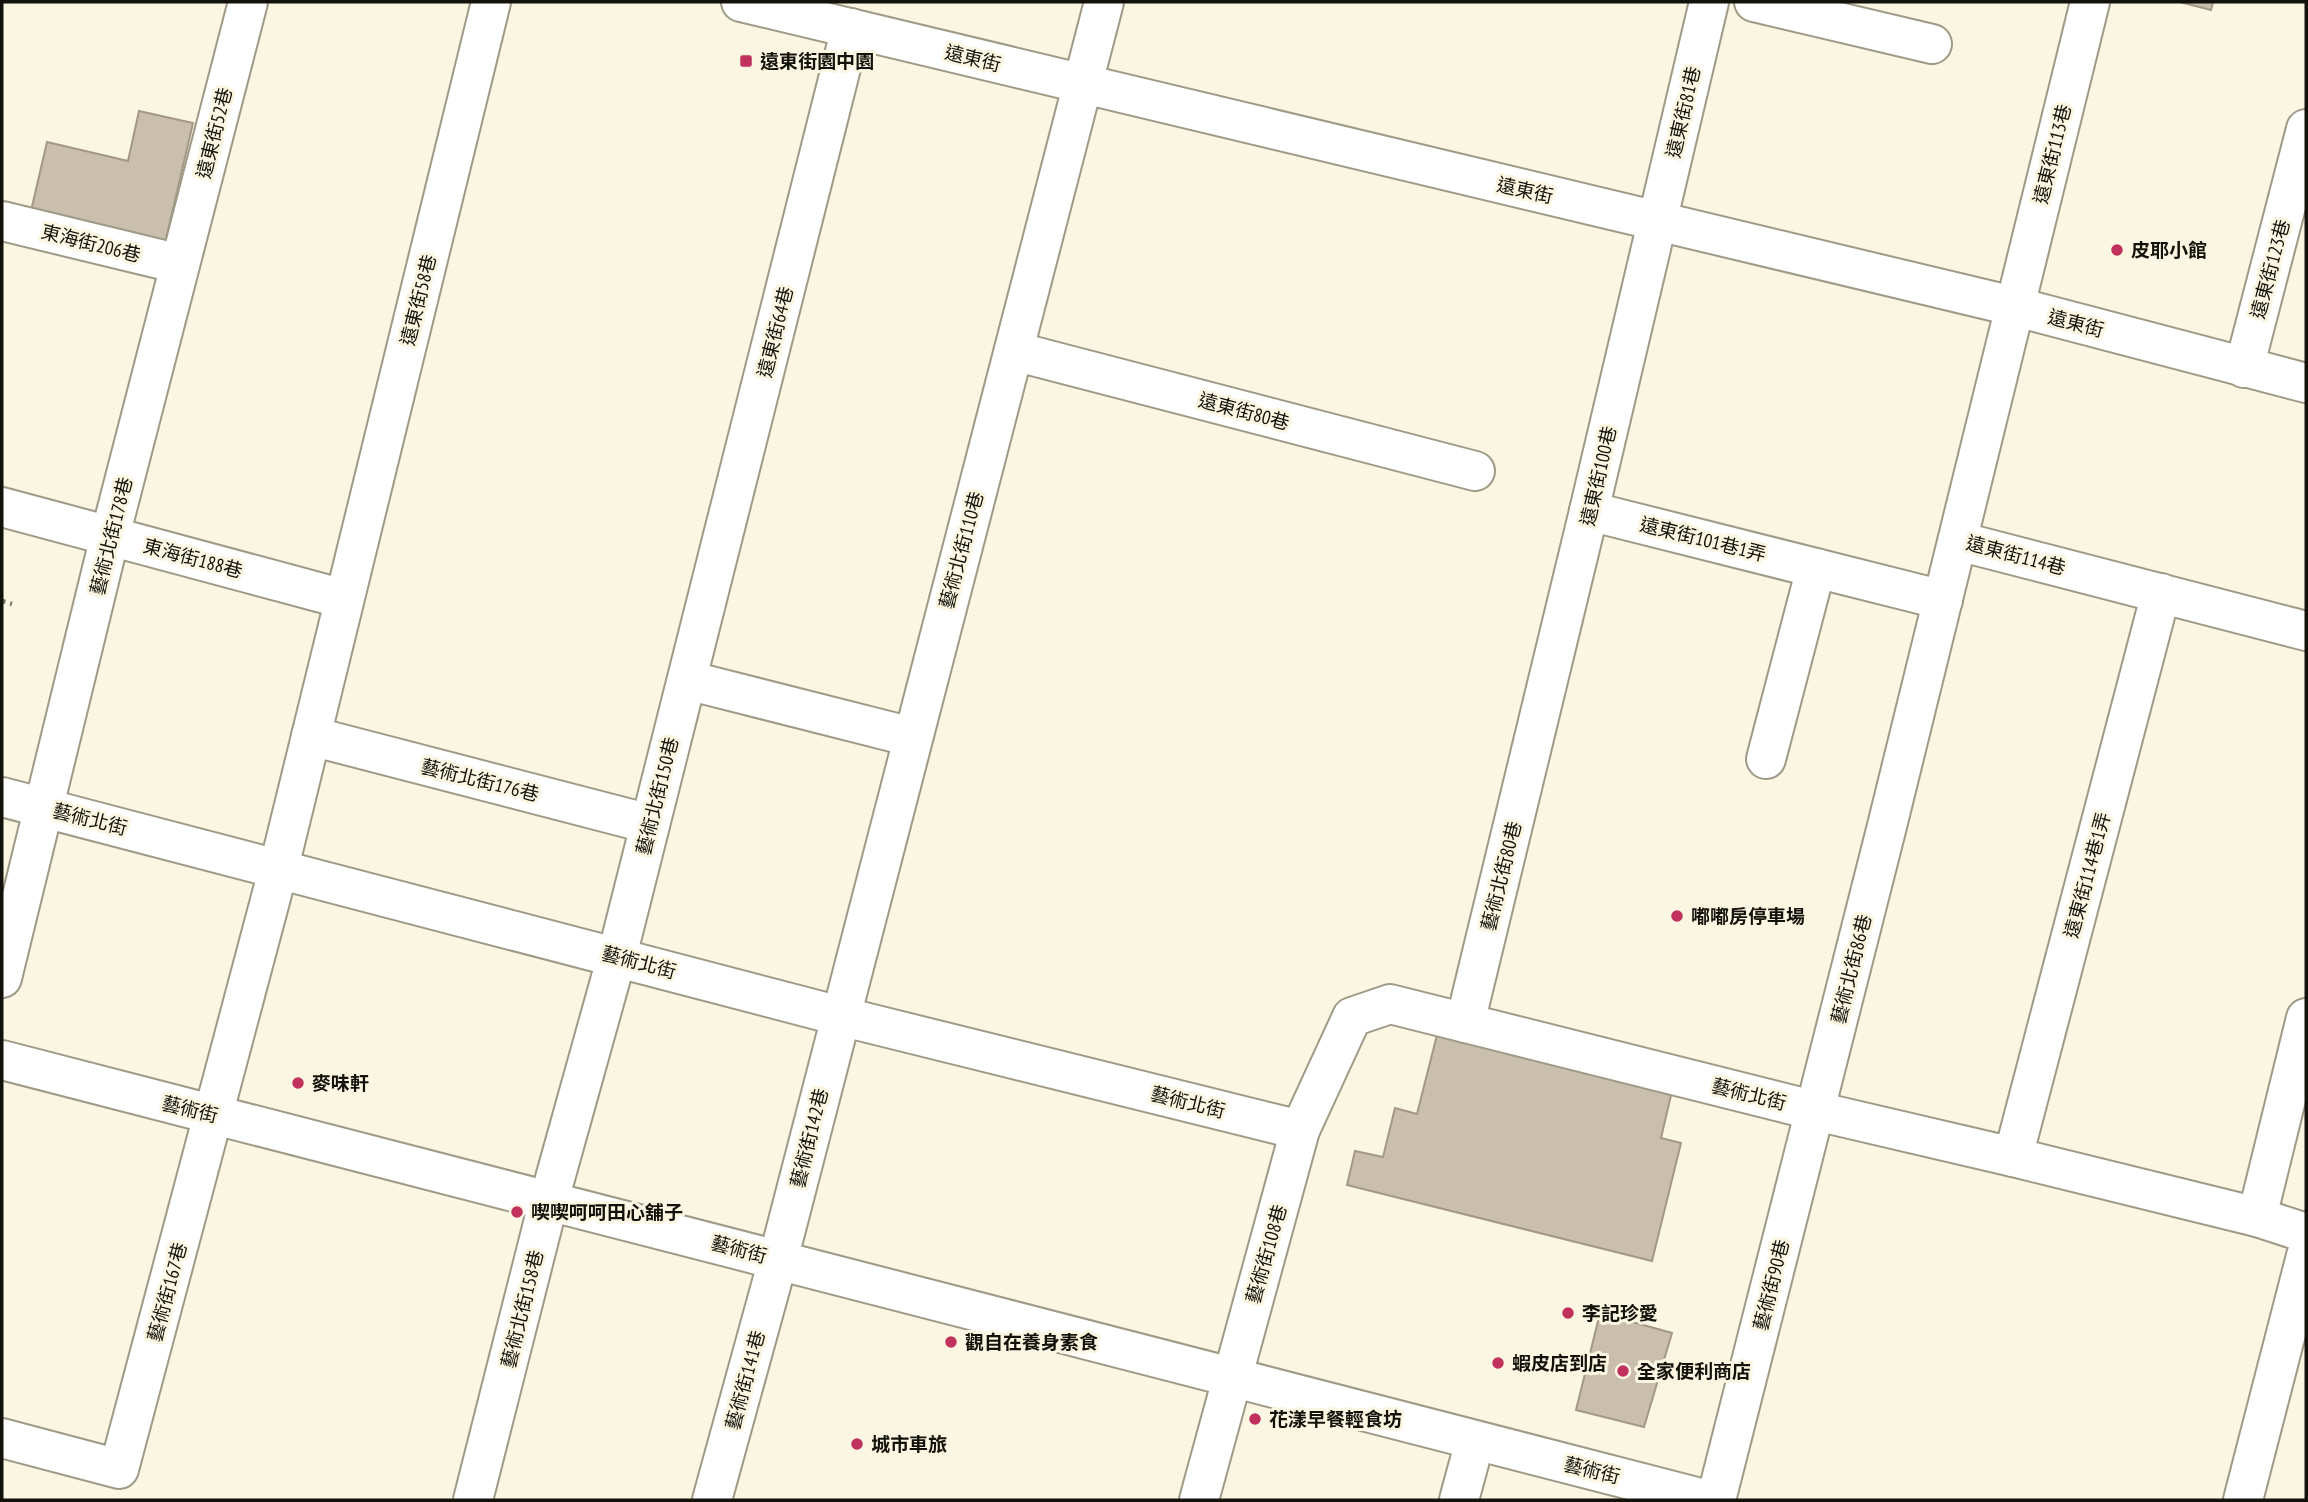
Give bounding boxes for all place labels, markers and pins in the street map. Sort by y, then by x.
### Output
place label: 遠東街園中園 [760,49,874,73]
marker: 遠東街園中園 [738,53,754,69]
place label: 皮耶小館 [2131,238,2207,262]
marker: 皮耶小館 [2109,242,2125,258]
place label: 嘟嘟房停車場 [1691,904,1805,928]
marker: 嘟嘟房停車場 [1669,908,1685,924]
place label: 麥味軒 [312,1071,369,1095]
marker: 麥味軒 [290,1075,306,1091]
place label: 喫喫呵呵田心舖子 [531,1200,683,1224]
marker: 喫喫呵呵田心舖子 [509,1204,525,1220]
place label: 李記珍愛 [1582,1301,1658,1325]
marker: 李記珍愛 [1560,1305,1576,1321]
place label: 觀自在養身素食 [965,1330,1098,1354]
marker: 觀自在養身素食 [943,1334,959,1350]
place label: 蝦皮店到店 [1512,1351,1607,1375]
marker: 蝦皮店到店 [1490,1355,1506,1371]
place label: 全家便利商店 [1637,1359,1751,1383]
marker: 全家便利商店 [1615,1363,1631,1379]
place label: 花漾早餐輕食坊 [1269,1407,1402,1431]
marker: 花漾早餐輕食坊 [1247,1411,1263,1427]
place label: 城市車旅 [871,1432,947,1456]
marker: 城市車旅 [849,1436,865,1452]

